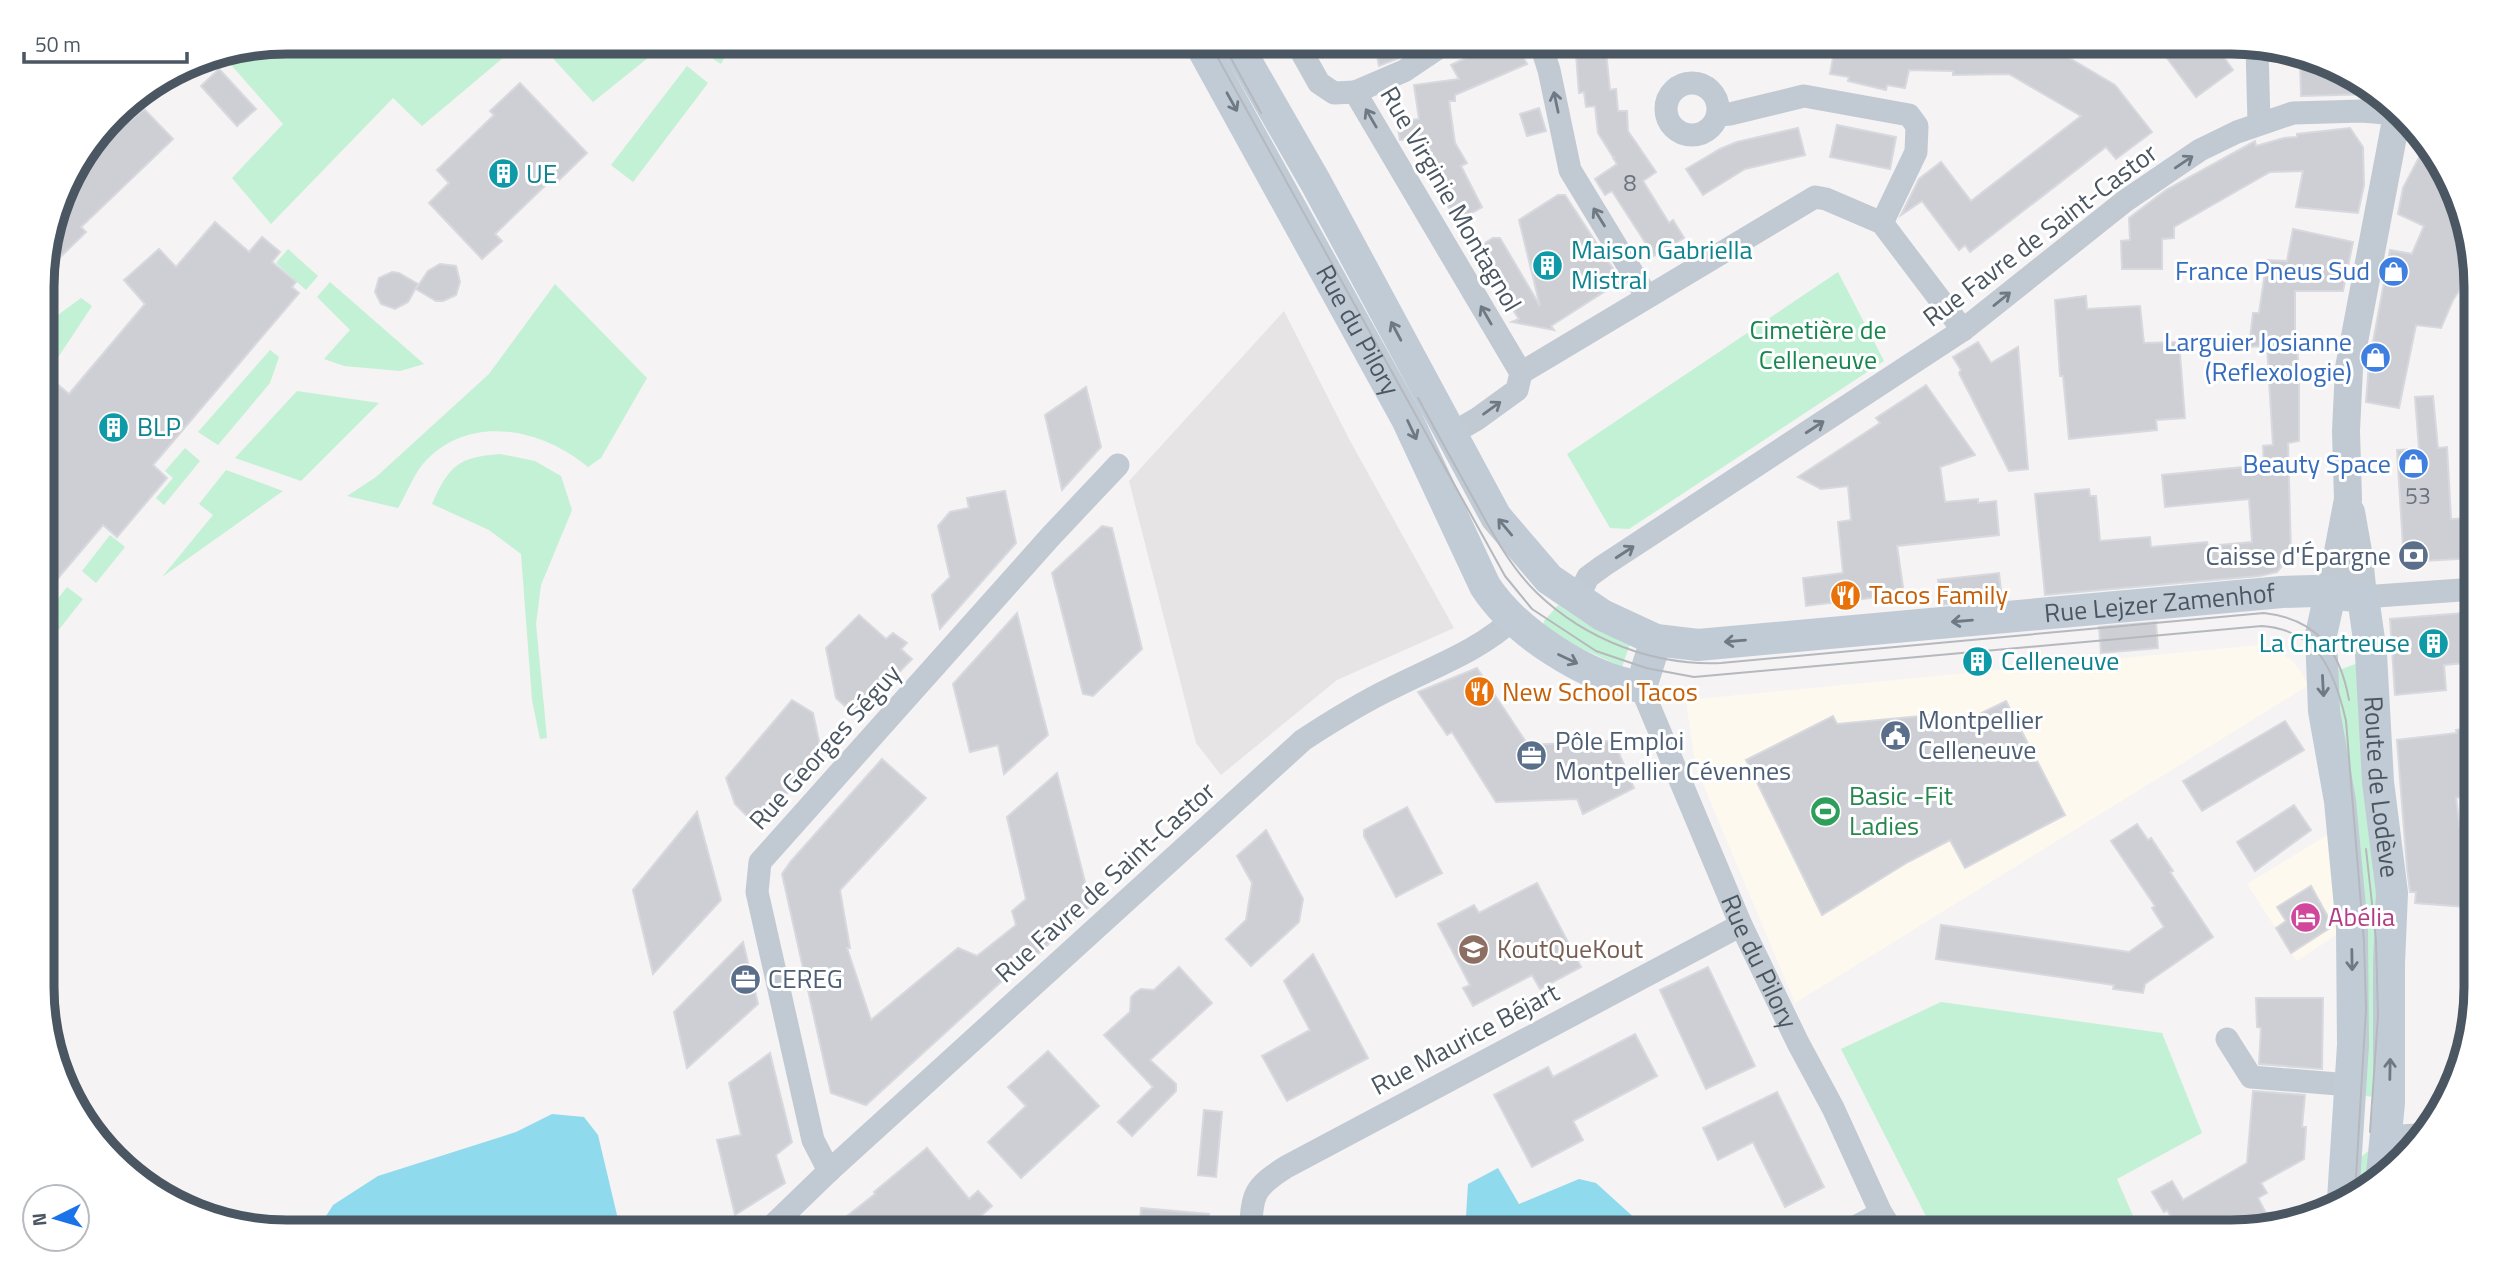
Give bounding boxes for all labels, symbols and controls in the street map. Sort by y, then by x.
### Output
scale bar [24,21,187,65]
text: 50 m [35,28,81,60]
street label: Rue Virginie Montagnol [1371,79,1532,319]
one-way arrow [1225,91,1239,111]
one-way arrow [1548,91,1562,114]
one-way arrow [1364,109,1378,129]
street label: Rue Favre de Saint-Castor [1914,133,2165,336]
place label: UE [526,154,557,193]
one-way arrow [2173,154,2193,168]
building icon: UE [486,157,520,191]
house number: 8 [1624,165,1637,200]
one-way arrow [1592,208,1606,228]
place label: Maison Gabriella Mistral [1571,230,1753,299]
building icon: Maison Gabriella Mistral [1531,248,1565,282]
place label: France Pneus Sud [2175,251,2370,290]
shop icon: France Pneus Sud [2376,254,2410,288]
street label: Rue du Pilory [1306,257,1410,402]
one-way arrow [1993,291,2011,307]
one-way arrow [1479,305,1493,325]
park label: Cimetière de Celleneuve [1749,310,1887,379]
one-way arrow [1388,321,1402,342]
place label: Larguier Josianne (Reflexologie) [2164,322,2352,391]
shop icon: Larguier Josianne (Reflexologie) [2358,340,2392,374]
one-way arrow [1482,401,1501,416]
place label: BLP [137,407,181,446]
building icon: BLP [97,410,131,444]
one-way arrow [1406,419,1419,440]
one-way arrow [1804,420,1824,434]
place label: Beauty Space [2242,444,2391,483]
shop icon: Beauty Space [2397,447,2431,481]
house number: 53 [2405,478,2431,513]
one-way arrow [1497,518,1513,536]
place label: Caisse d'Épargne [2206,536,2391,575]
bank icon: Caisse d'Épargne [2397,539,2431,573]
one-way arrow [1614,545,1634,559]
street label: Rue Lejzer Zamenhof [2043,573,2277,632]
place label: Tacos Family [1869,575,2008,614]
restaurant icon: Tacos Family [1829,578,1863,612]
one-way arrow [1951,615,1973,628]
place label: La Chartreuse [2259,623,2410,662]
building icon: La Chartreuse [2416,626,2450,660]
one-way arrow [1724,635,1747,648]
place label: Celleneuve [2001,641,2119,680]
building icon: Celleneuve [1961,644,1995,678]
one-way arrow [1557,652,1578,666]
street label: Rue Georges Séguy [739,655,910,838]
place label: New School Tacos [1502,672,1698,711]
one-way arrow [2316,674,2329,697]
restaurant icon: New School Tacos [1462,675,1496,709]
street label: Route de Lodève [2354,695,2410,880]
place label: Montpellier Celleneuve [1918,700,2043,769]
public building icon: Montpellier Celleneuve [1878,718,1912,752]
place label: Pôle Emploi Montpellier Cévennes [1555,721,1791,790]
office icon: Pôle Emploi Montpellier Cévennes [1515,739,1549,773]
street label: Rue Favre de Saint-Castor [986,772,1224,991]
place label: Basic -Fit Ladies [1849,776,1953,845]
sports icon: Basic -Fit Ladies [1809,794,1843,828]
street label: Rue du Pilory [1711,888,1808,1035]
place label: Abélia [2328,897,2395,936]
hotel icon: Abélia [2288,900,2322,934]
place label: KoutQueKout [1497,929,1643,968]
school or university icon: KoutQueKout [1457,932,1491,966]
one-way arrow [2345,949,2359,972]
place label: CEREG [768,959,843,998]
office icon: CEREG [728,962,762,996]
street label: Rue Maurice Béjart [1364,973,1566,1105]
one-way arrow [2383,1057,2397,1080]
north arrow [21,1183,91,1253]
text: N [24,1212,54,1227]

